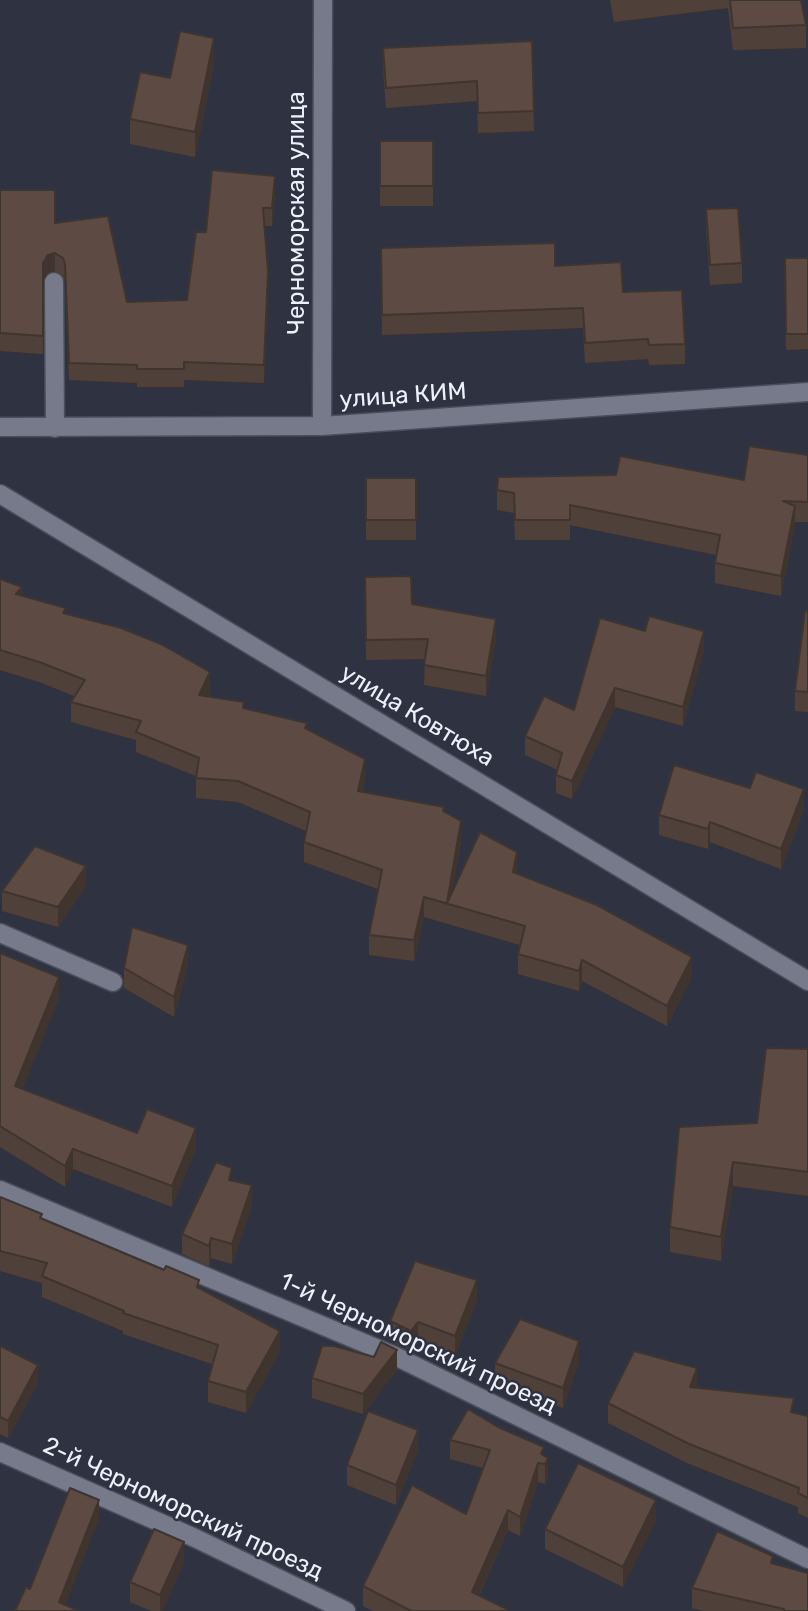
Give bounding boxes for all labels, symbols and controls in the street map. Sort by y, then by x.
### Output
street label: Черноморская улица [283,91,311,335]
street label: улица КИМ [339,377,467,415]
street label: улица Ковтюха [335,659,499,773]
street label: 1-й Черноморский проезд [275,1267,561,1421]
street label: 2-й Черноморский проезд [38,1431,328,1587]

